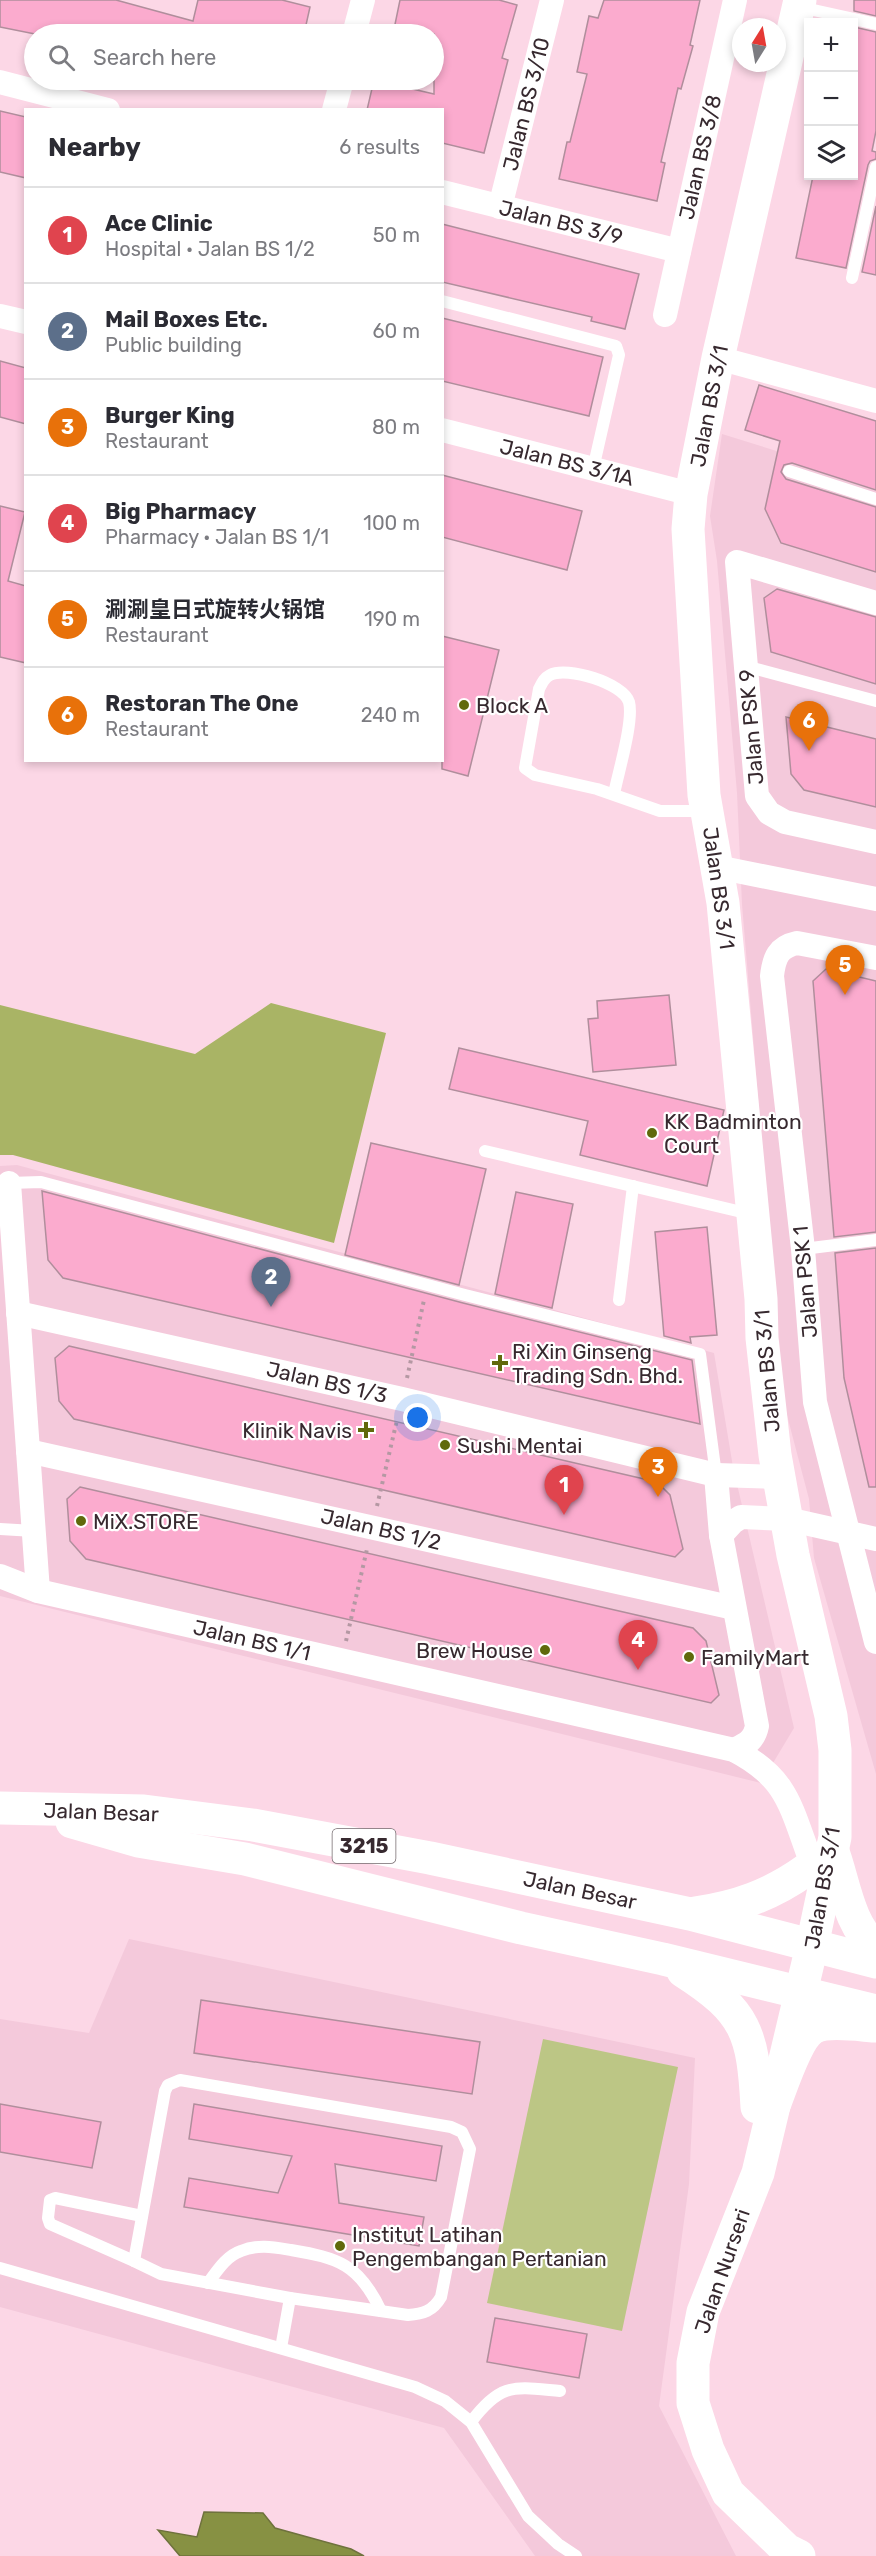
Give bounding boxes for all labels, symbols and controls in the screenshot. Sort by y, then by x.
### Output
north arrow [732,18,786,72]
map controls [804,18,858,180]
button: + [804,18,858,72]
search box [24,24,444,90]
street label: Jalan BS 3/10 [497,35,555,173]
icon: search [45,41,78,74]
text: Search here [93,44,216,71]
button: − [804,72,858,126]
street label: Jalan BS 3/8 [674,92,726,222]
button: layers [804,126,858,180]
text: Nearby [48,132,141,163]
text: 6 results [339,135,420,159]
street label: Jalan BS 3/9 [497,195,625,249]
text: Ace Clinic [105,210,213,237]
text: 1 [63,223,72,247]
text: 50 m [373,223,420,247]
text: Hospital · Jalan BS 1/2 [105,237,315,261]
text: Mail Boxes Etc. [105,306,268,333]
text: 2 [61,319,74,343]
text: 60 m [373,319,420,343]
text: Public building [105,333,242,357]
street label: Jalan BS 3/1 [685,343,733,469]
text: Burger King [105,402,235,429]
text: 3 [61,415,74,439]
text: 80 m [372,415,420,439]
text: Restaurant [105,429,209,453]
street label: Jalan BS 3/1A [497,433,637,491]
text: Big Pharmacy [105,498,256,525]
text: 4 [61,511,74,535]
text: 100 m [363,511,420,535]
text: Pharmacy · Jalan BS 1/1 [105,525,329,549]
text: 涮涮皇日式旋转火锅馆 [105,596,325,623]
text: 5 [61,607,74,631]
text: 190 m [364,607,420,631]
text: Restaurant [105,623,209,647]
street label: Jalan PSK 9 [733,668,769,786]
text: Restoran The One [105,690,299,717]
place label: Block A [476,693,548,718]
marker: Block A [457,698,471,712]
pin: 6 [790,702,828,751]
text: 6 [61,703,74,727]
text: 240 m [361,703,420,727]
text: Restaurant [105,717,209,741]
street label: Jalan BS 3/1 [698,825,740,951]
pin: 5 [826,946,864,995]
place label: KK Badminton Court [664,1109,802,1158]
marker: KK Badminton Court [645,1126,659,1140]
street label: Jalan PSK 1 [788,1225,822,1339]
pin: 2 [252,1258,290,1307]
street label: Jalan BS 3/1 [749,1309,785,1433]
place label: Ri Xin Ginseng Trading Sdn. Bhd. [512,1339,683,1388]
street label: Jalan BS 1/3 [264,1356,390,1408]
marker: Ri Xin Ginseng Trading Sdn. Bhd. [493,1356,507,1370]
your location [403,1403,432,1432]
place label: Klinik Navis [242,1418,352,1443]
marker: Klinik Navis [357,1421,375,1439]
place label: Sushi Mentai [457,1433,582,1458]
marker: Sushi Mentai [438,1438,452,1452]
pin: 3 [638,1448,678,1497]
pin: 1 [544,1466,584,1515]
street label: Jalan BS 1/2 [318,1503,444,1555]
place label: MiX.STORE [93,1509,199,1534]
marker: MiX.STORE [74,1514,88,1528]
street label: Jalan BS 1/1 [191,1614,313,1666]
pin: 4 [618,1620,658,1670]
place label: Brew House [416,1638,533,1663]
marker: Brew House [538,1643,552,1657]
place label: FamilyMart [701,1645,809,1670]
marker: FamilyMart [682,1650,696,1664]
street label: Jalan Besar [43,1797,159,1827]
street label: Jalan BS 3/1 [799,1825,845,1951]
road number: 3215 [332,1829,395,1863]
street label: Jalan Besar [521,1866,639,1914]
street label: Jalan Nurseri [689,2205,755,2337]
place label: Institut Latihan Pengembangan Pertanian [352,2222,607,2271]
marker: Institut Latihan Pengembangan Pertanian [333,2239,347,2253]

